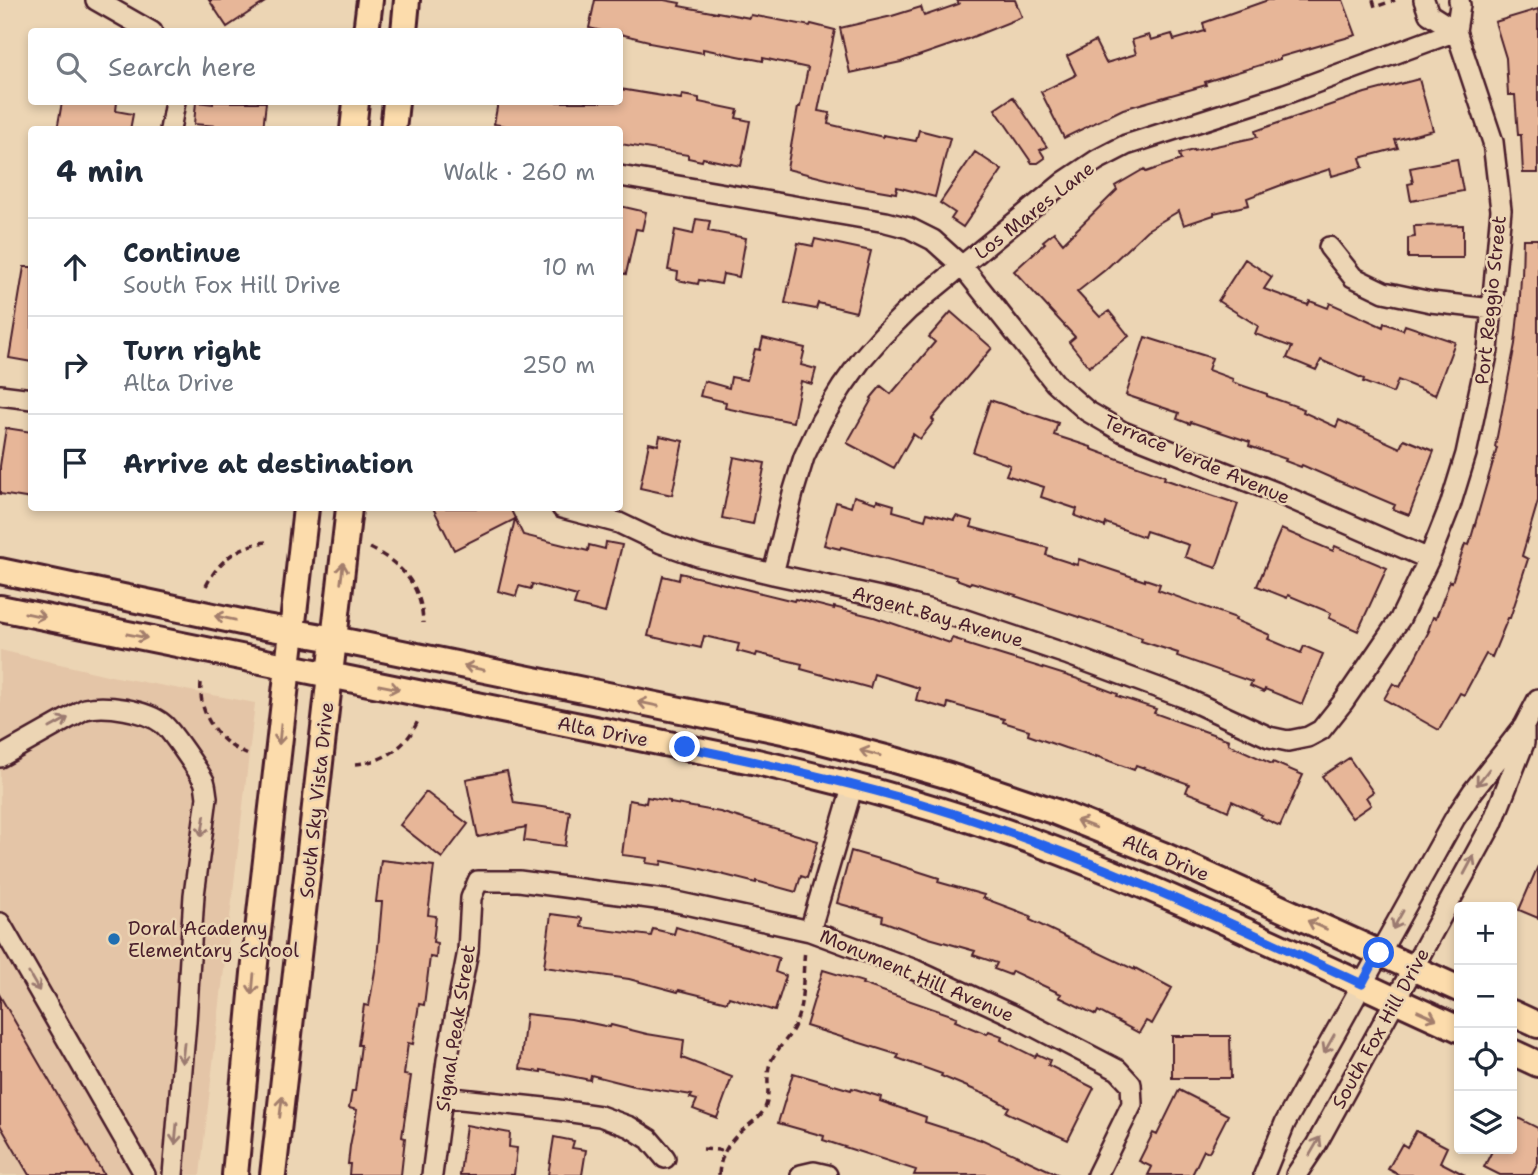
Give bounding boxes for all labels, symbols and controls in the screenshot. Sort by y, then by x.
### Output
search box [28,28,623,105]
icon: search [52,48,90,86]
text: Search here [108,49,257,84]
text: 4 min [56,151,143,192]
street label: Los Mares Lane [969,156,1099,265]
text: Walk · 260 m [443,157,595,187]
street label: Port Reggio Street [1469,214,1512,386]
text: Continue [123,235,241,270]
icon: ahead [56,248,94,286]
text: 10 m [542,252,595,282]
text: South Fox Hill Drive [123,270,341,300]
text: Turn right [123,333,261,368]
icon: right [56,346,94,384]
text: 250 m [522,350,595,380]
text: Alta Drive [123,368,234,398]
street label: Terrace Verde Avenue [1100,409,1294,510]
icon: arrive [56,444,94,482]
text: Arrive at destination [123,446,413,481]
one-way arrow [335,563,348,585]
street label: Argent Bay Avenue [849,580,1026,653]
one-way arrow [23,609,46,623]
one-way arrow [214,611,237,625]
one-way arrow [125,629,148,643]
one-way arrow [463,661,486,674]
one-way arrow [377,681,400,695]
one-way arrow [637,696,660,710]
street label: South Sky Vista Drive [294,701,339,899]
street label: Alta Drive [555,710,650,753]
one-way arrow [49,716,69,730]
one-way arrow [273,722,286,745]
route end [669,731,700,762]
one-way arrow [859,746,881,759]
one-way arrow [1476,768,1491,786]
one-way arrow [196,814,209,837]
one-way arrow [1076,817,1098,829]
street label: Alta Drive [1119,828,1213,887]
one-way arrow [1463,856,1477,876]
map controls [1454,902,1517,1154]
button: + [1454,902,1517,965]
one-way arrow [1391,910,1405,930]
place label: Doral Academy Elementary School [128,916,299,963]
one-way arrow [1307,918,1328,931]
street label: Monument Hill Avenue [816,923,1018,1028]
marker: Doral Academy Elementary School [106,931,122,947]
route start [1363,937,1394,968]
street label: Signal Peak Street [430,943,481,1113]
street label: South Fox Hill Drive [1326,943,1435,1113]
button: − [1454,965,1517,1028]
one-way arrow [27,971,41,991]
one-way arrow [246,972,259,995]
one-way arrow [1416,1009,1438,1022]
button: locate [1454,1028,1517,1091]
one-way arrow [1322,1033,1335,1054]
one-way arrow [177,1041,190,1064]
button: layers [1454,1091,1517,1154]
one-way arrow [275,1096,288,1119]
one-way arrow [169,1122,182,1145]
one-way arrow [1308,1136,1322,1156]

